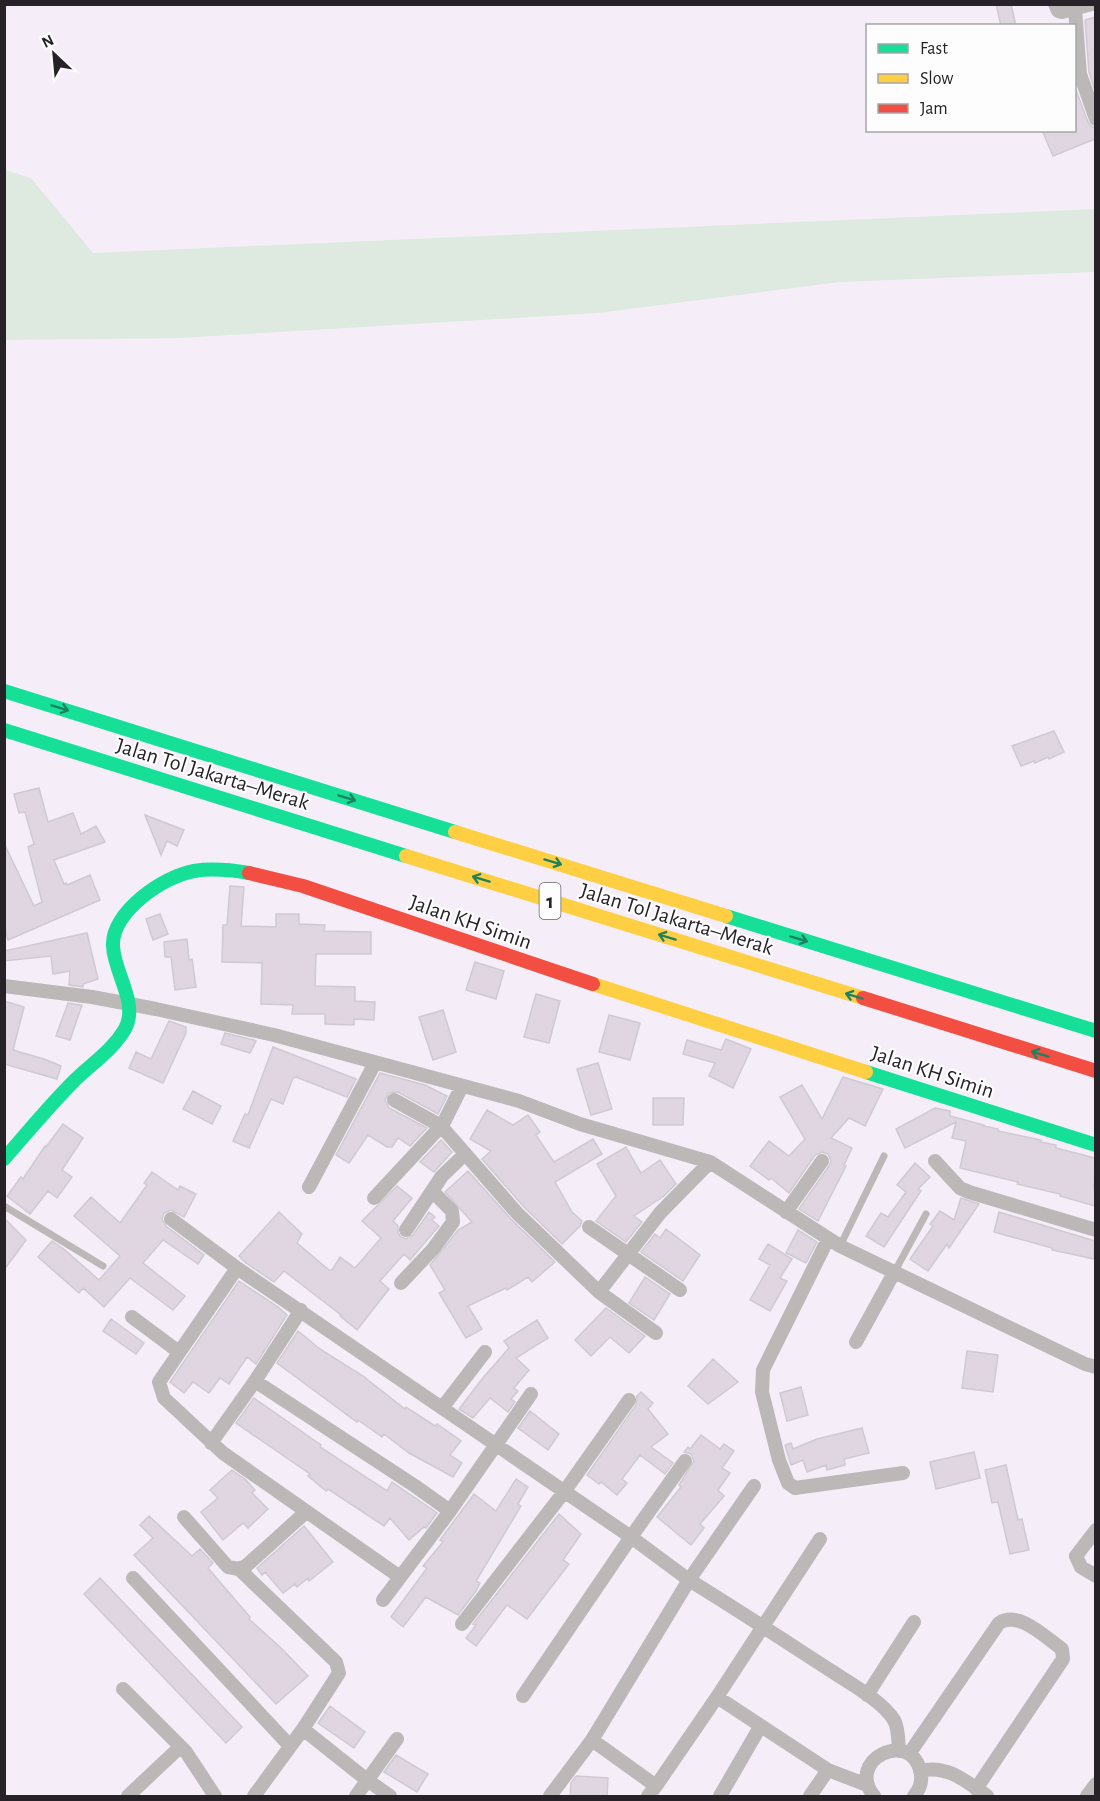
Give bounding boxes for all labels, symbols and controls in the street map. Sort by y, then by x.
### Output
north arrow [24,24,84,84]
legend [866,24,1076,132]
text: N [39,32,56,51]
text: Fast [920,40,948,58]
text: Slow [920,70,953,88]
text: Jam [920,100,948,118]
one-way arrow [50,703,69,714]
street label: Jalan Tol Jakarta–Merak [114,734,312,814]
one-way arrow [337,793,356,804]
one-way arrow [543,857,562,868]
one-way arrow [472,873,491,884]
street label: Jalan Tol Jakarta–Merak [578,879,776,959]
road number: 1 [540,883,560,919]
street label: Jalan KH Simin [407,891,535,953]
one-way arrow [658,931,677,942]
one-way arrow [789,934,808,945]
one-way arrow [845,989,864,1000]
street label: Jalan KH Simin [869,1042,997,1102]
one-way arrow [1031,1048,1050,1059]

